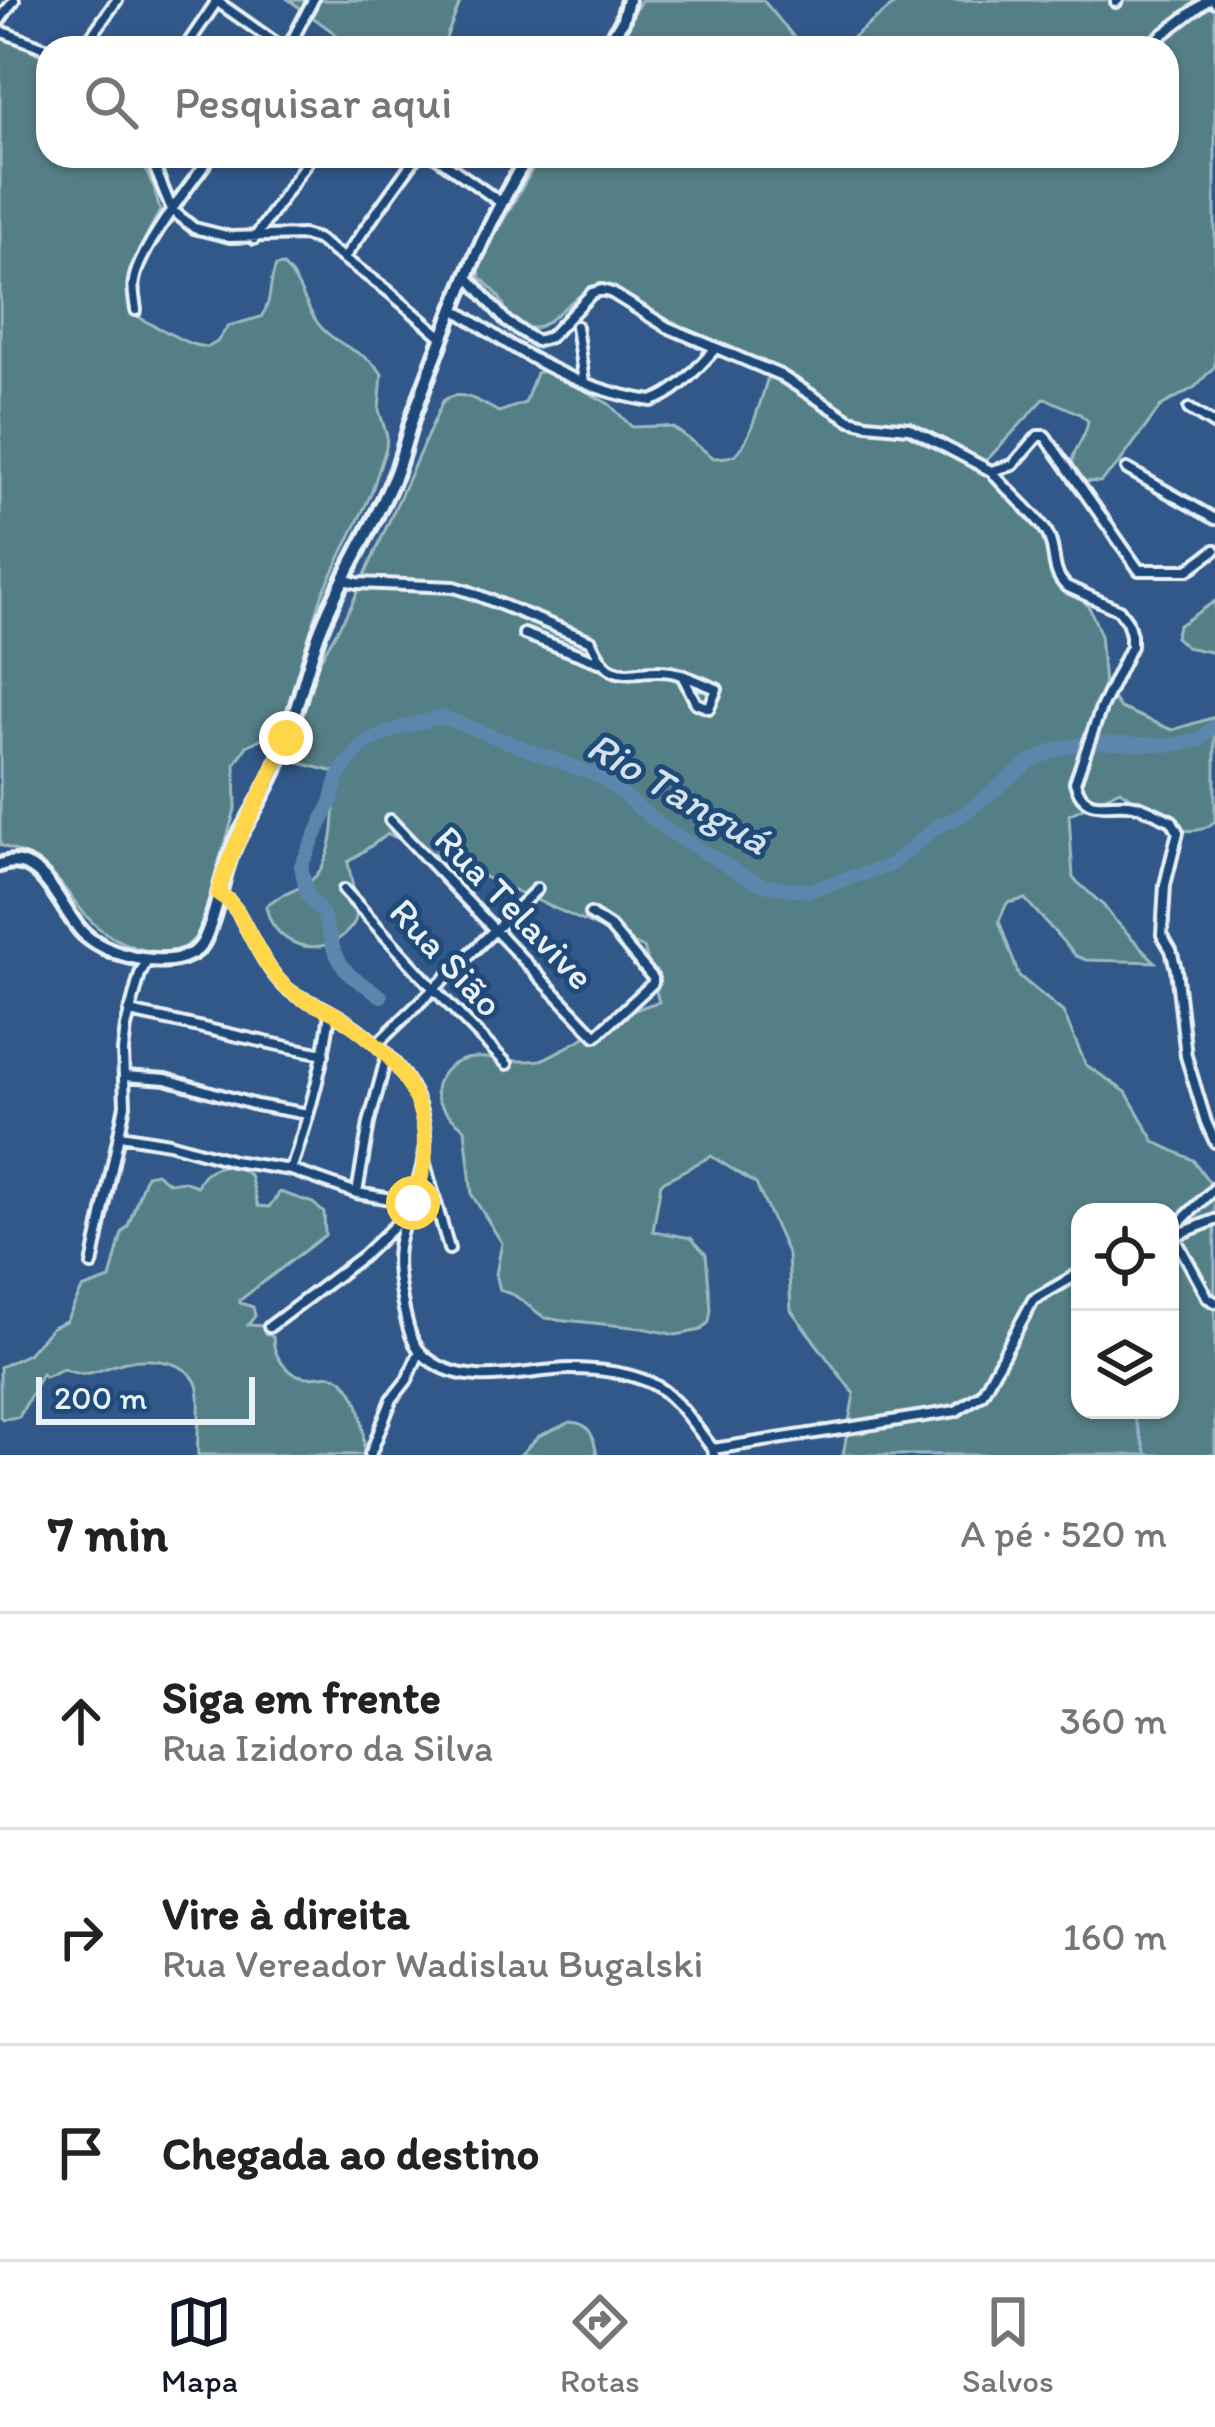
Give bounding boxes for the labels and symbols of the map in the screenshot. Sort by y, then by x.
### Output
route end [259,711,313,765]
water label: Rio Tanguá [578,720,779,865]
street label: Rua Telavive [425,815,604,999]
street label: Rua Sião [380,888,513,1026]
route start [386,1176,440,1230]
scale bar [36,1371,255,1424]

